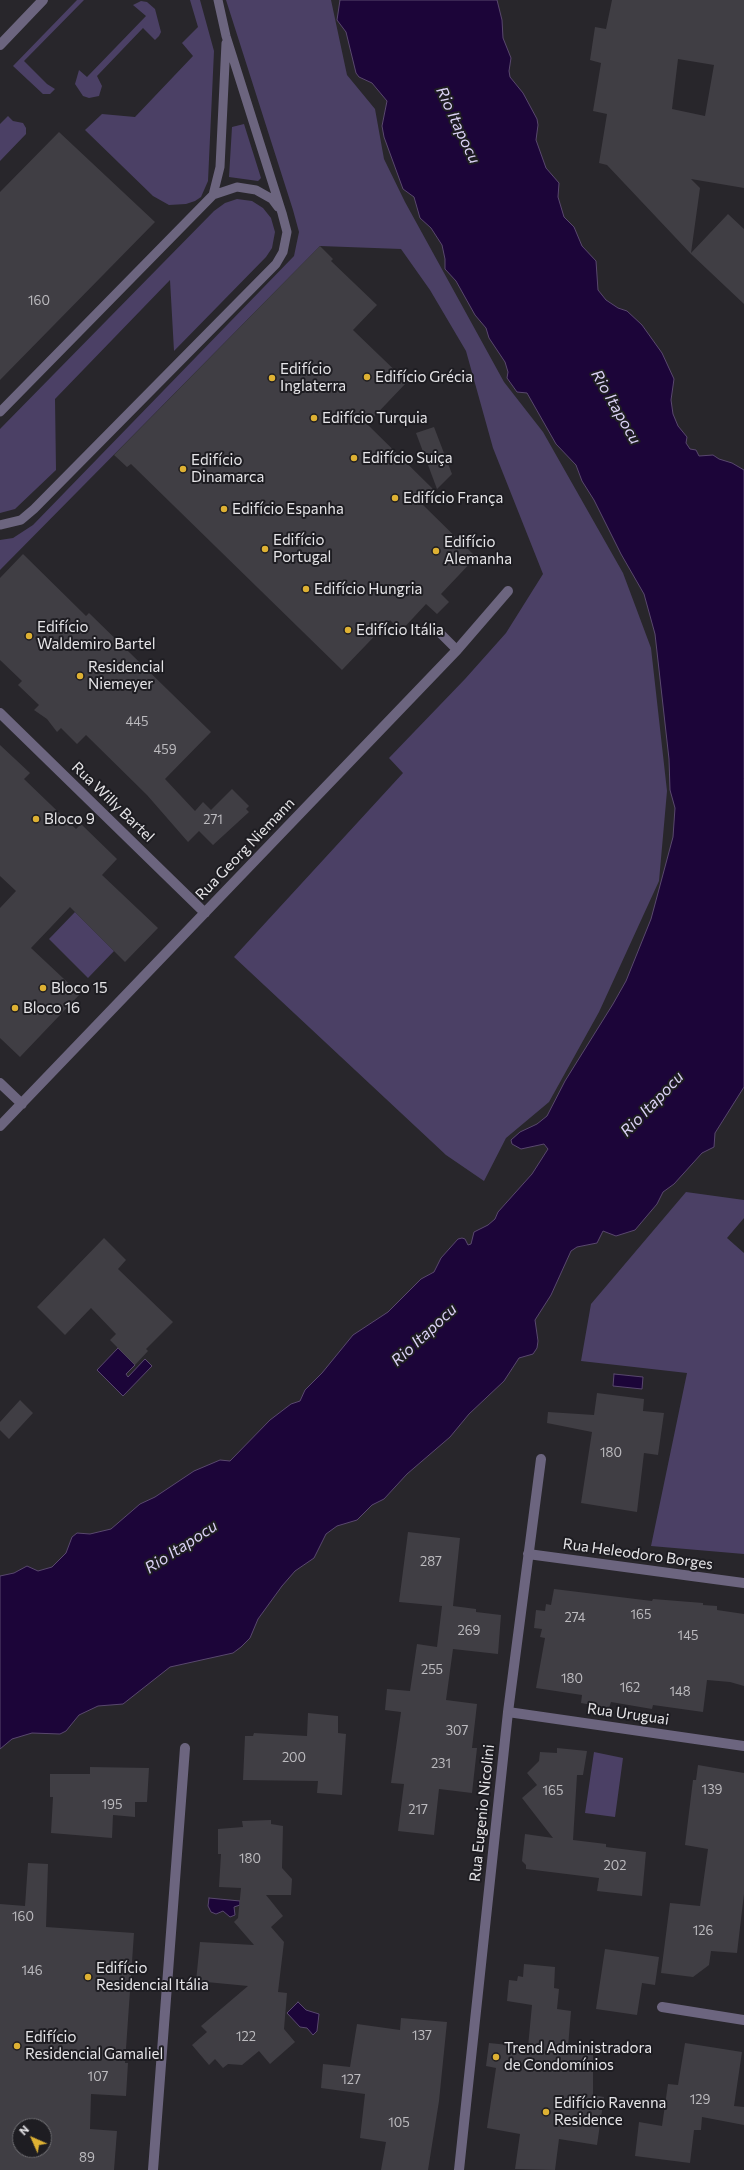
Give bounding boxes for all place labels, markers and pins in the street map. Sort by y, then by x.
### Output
place label: Edifício Inglaterra [280,360,346,395]
place label: Edifício Grécia [375,368,473,386]
marker: Edifício Grécia [362,372,372,382]
marker: Edifício Inglaterra [267,373,277,383]
place label: Edifício Turquia [322,409,428,427]
marker: Edifício Turquia [309,413,319,423]
place label: Edifício Suiça [362,449,453,467]
place label: Edifício Dinamarca [191,451,264,486]
marker: Edifício Suiça [349,453,359,463]
marker: Edifício Dinamarca [178,464,188,474]
place label: Edifício França [403,489,503,507]
marker: Edifício França [390,493,400,503]
place label: Edifício Espanha [232,500,344,518]
marker: Edifício Espanha [219,504,229,514]
place label: Edifício Portugal [273,531,331,566]
place label: Edifício Alemanha [444,533,512,568]
marker: Edifício Portugal [260,544,270,554]
marker: Edifício Alemanha [431,546,441,556]
place label: Edifício Hungria [314,580,422,598]
marker: Edifício Hungria [301,584,311,594]
place label: Edifício Waldemiro Bartel [37,618,156,653]
place label: Edifício Itália [356,621,444,639]
marker: Edifício Itália [343,625,353,635]
marker: Edifício Waldemiro Bartel [24,631,34,641]
place label: Residencial Niemeyer [88,658,164,693]
marker: Residencial Niemeyer [75,671,85,681]
place label: Bloco 9 [44,810,95,828]
marker: Bloco 9 [31,814,41,824]
place label: Bloco 15 [51,979,108,997]
marker: Bloco 15 [38,983,48,993]
place label: Bloco 16 [23,999,80,1017]
marker: Bloco 16 [10,1003,20,1013]
place label: Edifício Residencial Itália [96,1959,209,1994]
marker: Edifício Residencial Itália [83,1972,93,1982]
place label: Edifício Residencial Gamaliel [25,2028,163,2063]
place label: Trend Administradora de Condomínios [504,2039,652,2074]
marker: Edifício Residencial Gamaliel [12,2041,22,2051]
marker: Trend Administradora de Condomínios [491,2052,501,2062]
place label: Edifício Ravenna Residence [554,2094,666,2129]
marker: Edifício Ravenna Residence [541,2107,551,2117]

